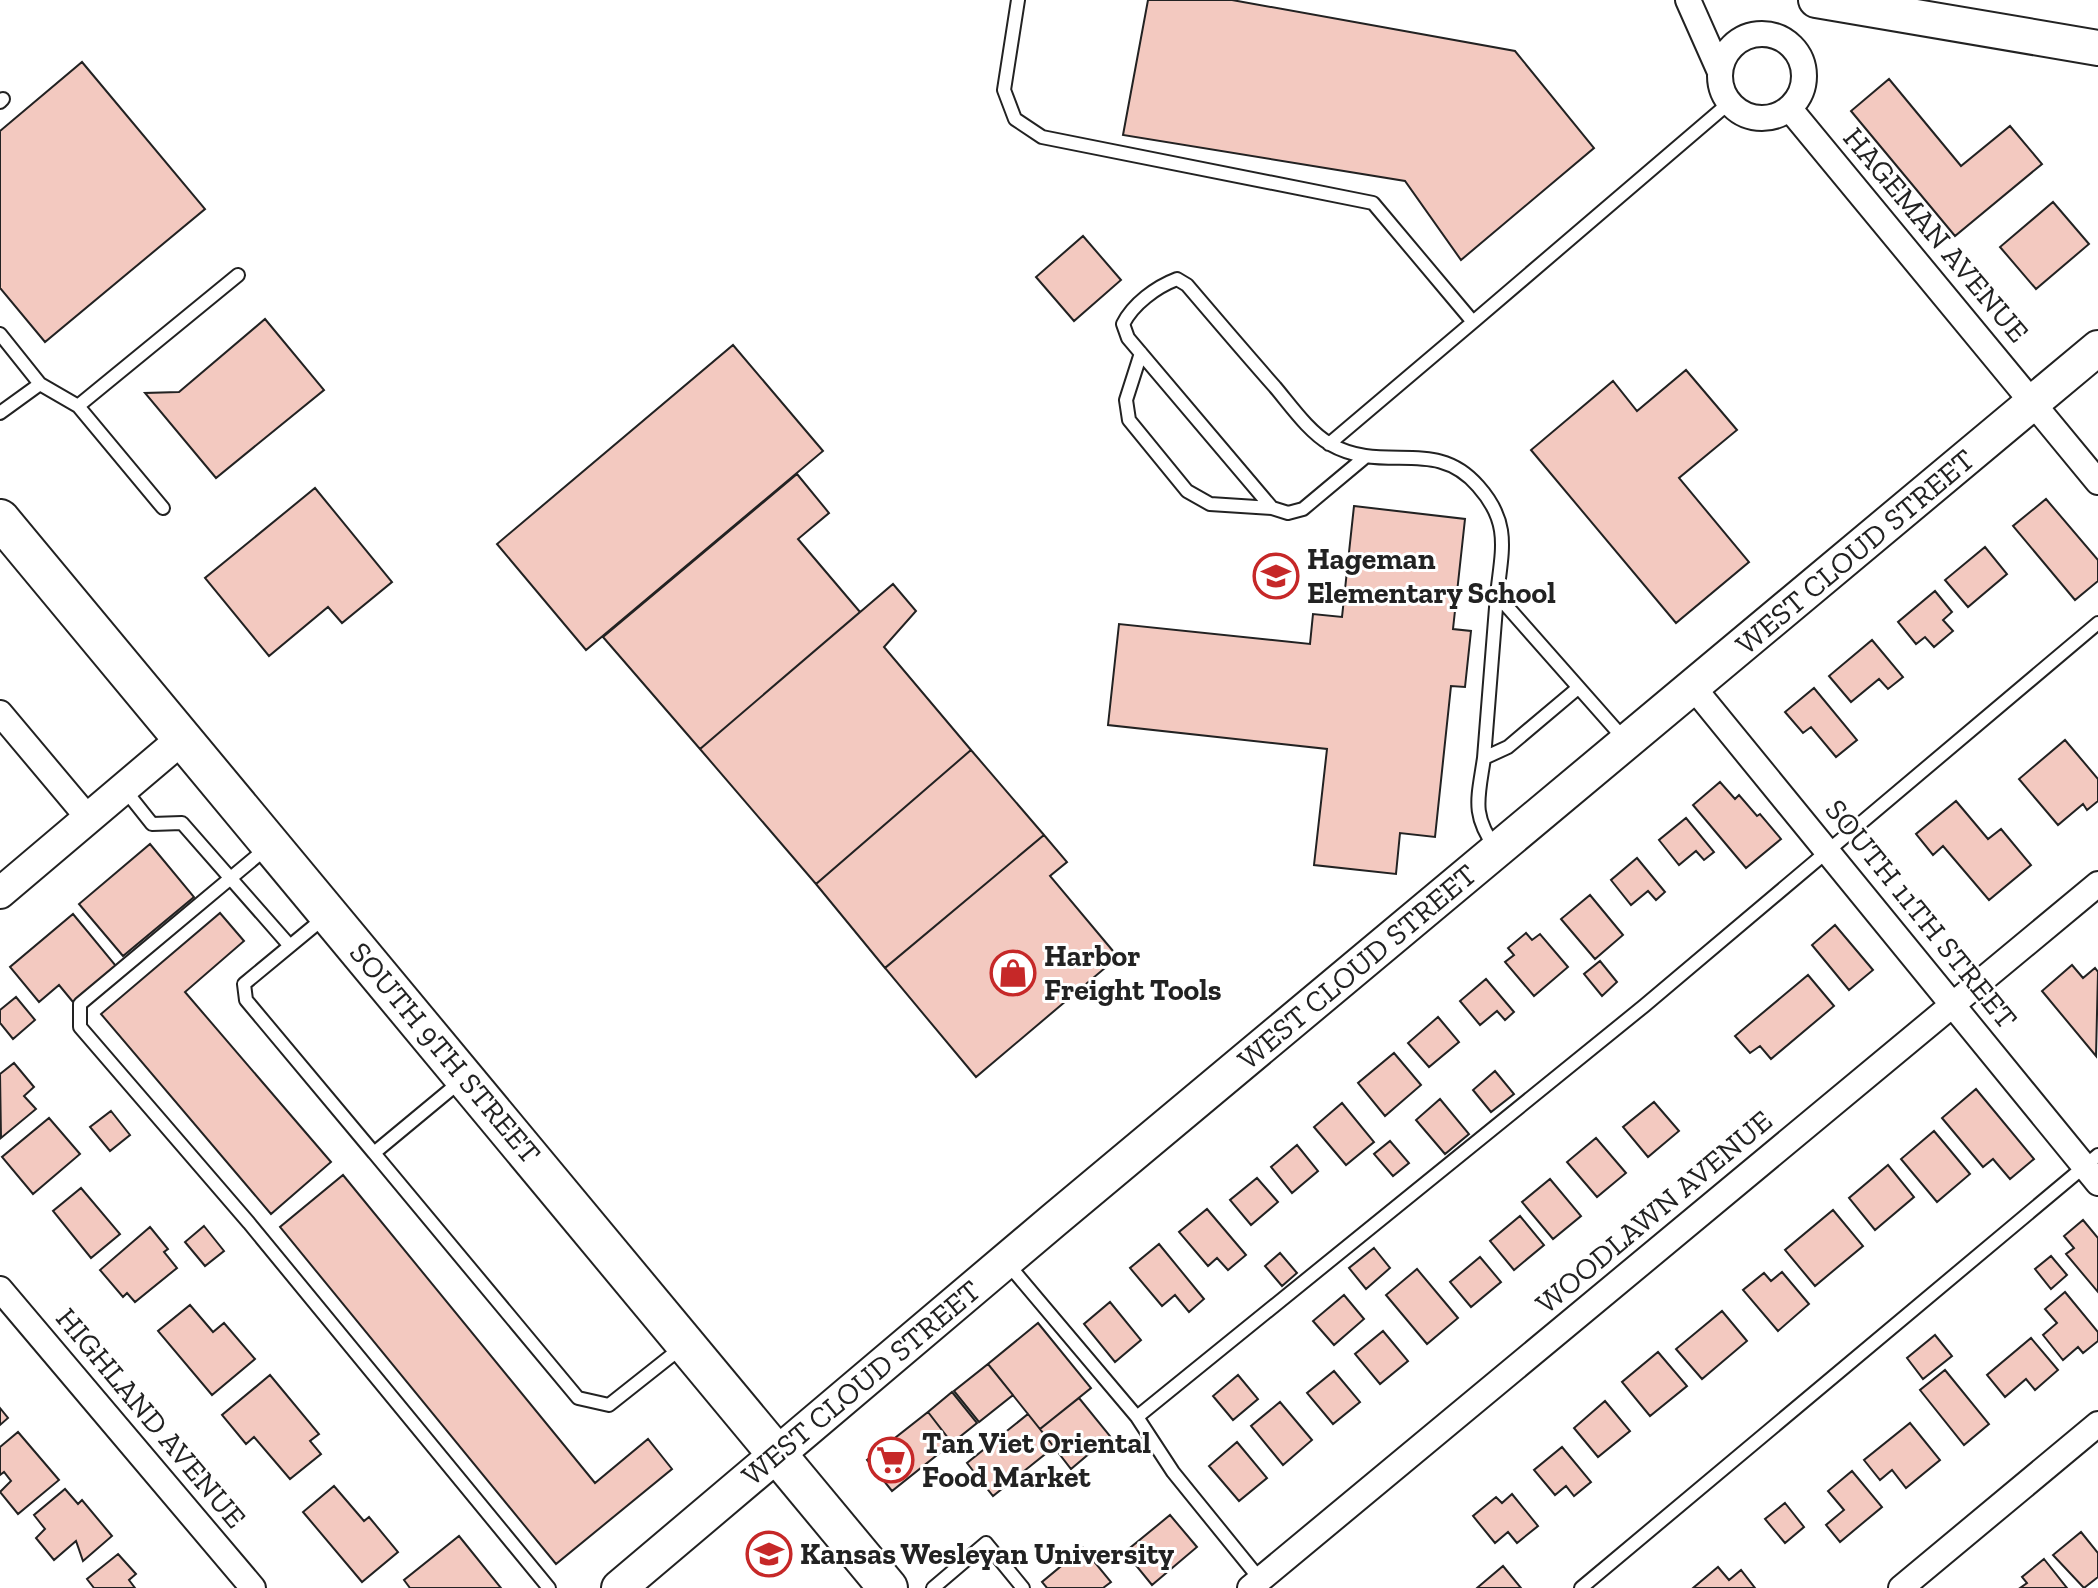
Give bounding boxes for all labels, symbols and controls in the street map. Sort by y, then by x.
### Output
street label: HAGEMAN AVENUE [1836,120,2036,350]
street label: WEST CLOUD STREET [1728,442,1982,662]
place label: Hageman Elementary School [1307,541,1556,611]
school or university icon: Hageman Elementary School [1252,552,1300,600]
street label: SOUTH 11TH STREET [1817,792,2025,1036]
street label: WEST CLOUD STREET [1230,857,1484,1077]
street label: SOUTH 9TH STREET [342,935,548,1171]
place label: Harbor Freight Tools [1044,938,1222,1008]
shop icon: Harbor Freight Tools [989,949,1037,997]
street label: WOODLAWN AVENUE [1529,1103,1779,1321]
street label: WEST CLOUD STREET [734,1273,988,1493]
street label: HIGHLAND AVENUE [48,1301,254,1535]
place label: Tan Viet Oriental Food Market [922,1425,1151,1495]
supermarket icon: Tan Viet Oriental Food Market [867,1436,915,1484]
school or university icon: Kansas Wesleyan University [745,1530,793,1578]
place label: Kansas Wesleyan University [800,1536,1174,1572]

